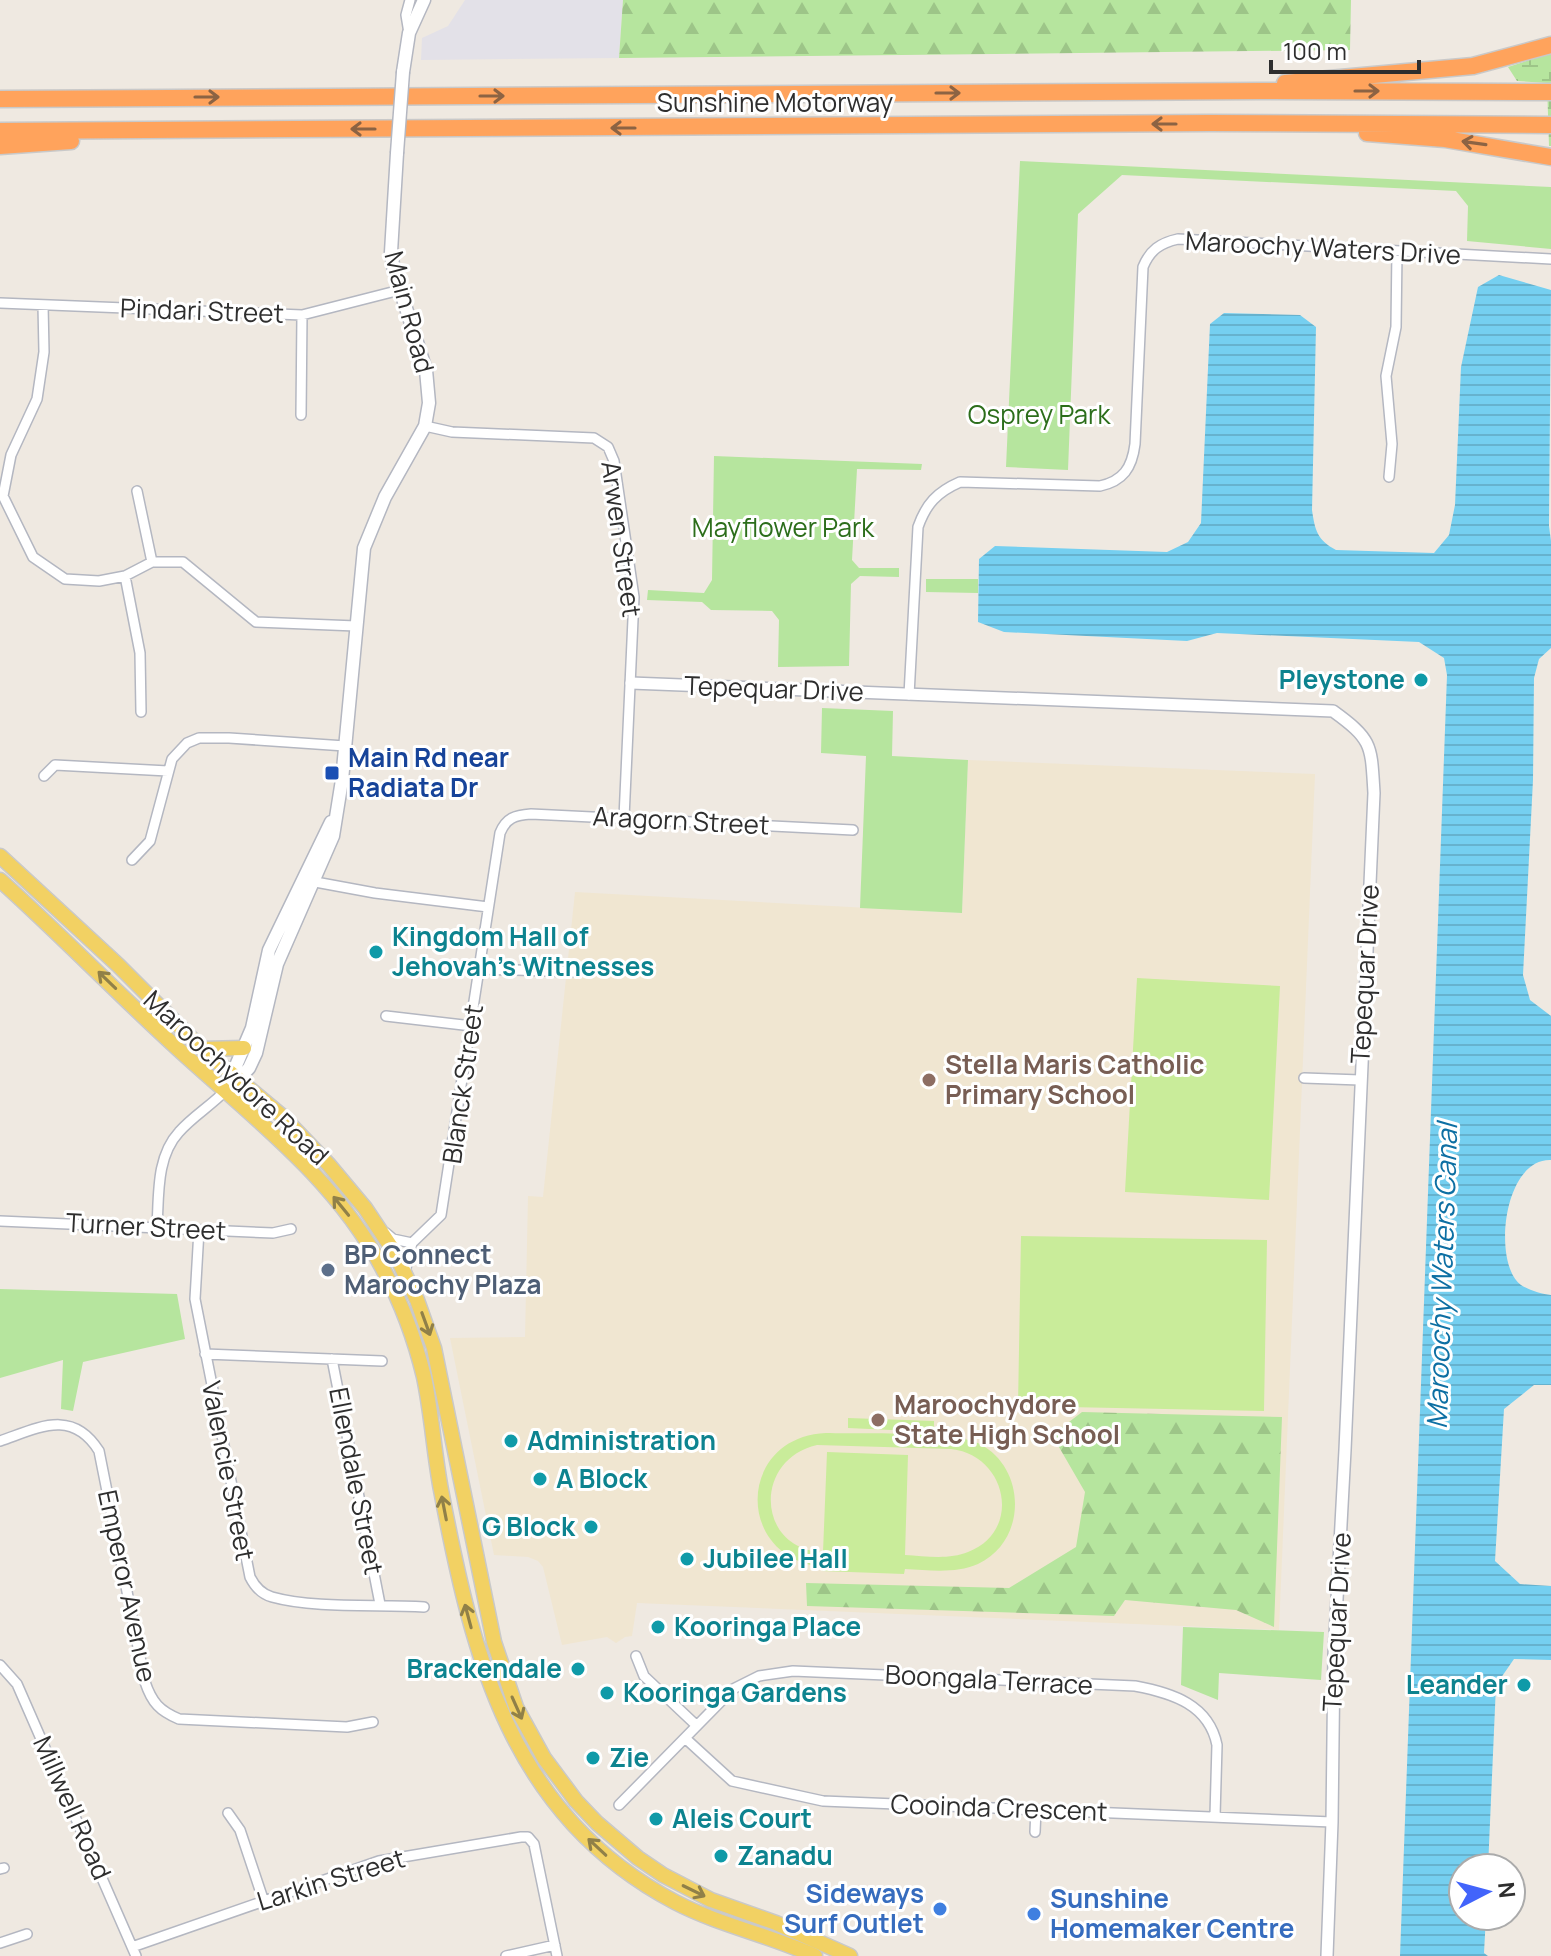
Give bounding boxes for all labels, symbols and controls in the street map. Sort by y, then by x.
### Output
scale bar [1271,24,1419,74]
text: 100 m [1283,34,1347,67]
one-way arrow [1353,83,1380,99]
street label: Sunshine Motorway [657,84,893,120]
one-way arrow [934,85,961,101]
one-way arrow [478,88,505,104]
one-way arrow [193,89,220,105]
one-way arrow [1151,116,1178,132]
one-way arrow [610,120,637,135]
one-way arrow [350,122,377,137]
one-way arrow [1462,135,1488,150]
street label: Maroochy Waters Drive [1184,222,1462,272]
street label: Main Road [376,247,443,377]
street label: Pindari Street [119,289,285,331]
park label: Osprey Park [968,396,1111,432]
street label: Arwen Street [593,459,651,619]
park label: Mayflower Park [692,509,875,545]
place label: Pleystone [1279,661,1405,697]
street label: Tepequar Drive [684,667,864,709]
marker: Pleystone [1412,671,1430,689]
place label: Main Rd near Radiata Dr [348,739,509,805]
marker: Main Rd near Radiata Dr [323,764,341,782]
street label: Aragorn Street [592,797,770,843]
street label: Tepequar Drive [1341,883,1387,1065]
place label: Kingdom Hall of Jehovah's Witnesses [392,918,654,984]
marker: Kingdom Hall of Jehovah's Witnesses [367,943,385,961]
one-way arrow [98,971,117,990]
street label: Maroochydore Road [136,982,337,1173]
street label: Blanck Street [433,1002,491,1166]
place label: Stella Maris Catholic Primary School [945,1046,1205,1112]
marker: Stella Maris Catholic Primary School [920,1071,938,1089]
water label: Maroochy Waters Canal [1417,1119,1465,1430]
one-way arrow [332,1196,350,1217]
street label: Turner Street [65,1204,227,1248]
place label: BP Connect Maroochy Plaza [344,1236,541,1302]
marker: BP Connect Maroochy Plaza [319,1261,337,1279]
one-way arrow [419,1311,434,1336]
street label: Valencie Street [194,1378,264,1564]
street label: Ellendale Street [321,1384,393,1577]
place label: Maroochydore State High School [894,1386,1120,1452]
marker: Maroochydore State High School [869,1411,887,1429]
place label: Administration [527,1422,716,1458]
marker: Administration [502,1432,520,1450]
place label: A Block [556,1460,648,1496]
marker: A Block [531,1470,549,1488]
street label: Emperor Avenue [90,1486,166,1685]
one-way arrow [436,1496,451,1522]
place label: G Block [482,1508,576,1544]
marker: G Block [582,1518,600,1536]
street label: Tepequar Drive [1313,1531,1359,1713]
place label: Jubilee Hall [703,1540,848,1576]
marker: Jubilee Hall [678,1550,696,1568]
one-way arrow [460,1604,475,1630]
place label: Kooringa Place [674,1608,861,1644]
marker: Kooringa Place [649,1618,667,1636]
place label: Brackendale [407,1650,562,1686]
street label: Boongala Terrace [884,1656,1094,1702]
marker: Brackendale [569,1660,587,1678]
place label: Leander [1406,1666,1508,1702]
place label: Kooringa Gardens [623,1674,847,1710]
marker: Leander [1515,1676,1533,1694]
marker: Kooringa Gardens [598,1684,616,1702]
one-way arrow [511,1696,526,1720]
street label: Millwell Road [25,1730,121,1885]
place label: Zie [609,1739,649,1775]
marker: Zie [584,1749,602,1767]
street label: Cooinda Crescent [890,1785,1108,1829]
place label: Aleis Court [672,1800,812,1836]
marker: Aleis Court [647,1810,665,1828]
place label: Zanadu [737,1837,833,1873]
one-way arrow [587,1838,607,1856]
street label: Larkin Street [252,1839,409,1919]
marker: Zanadu [712,1847,730,1865]
north arrow [1447,1852,1527,1932]
place label: Sideways Surf Outlet [784,1875,924,1941]
place label: Sunshine Homemaker Centre [1050,1880,1294,1946]
text: N [1491,1880,1523,1899]
one-way arrow [682,1884,706,1900]
marker: Sideways Surf Outlet [931,1900,949,1918]
marker: Sunshine Homemaker Centre [1025,1905,1043,1923]

